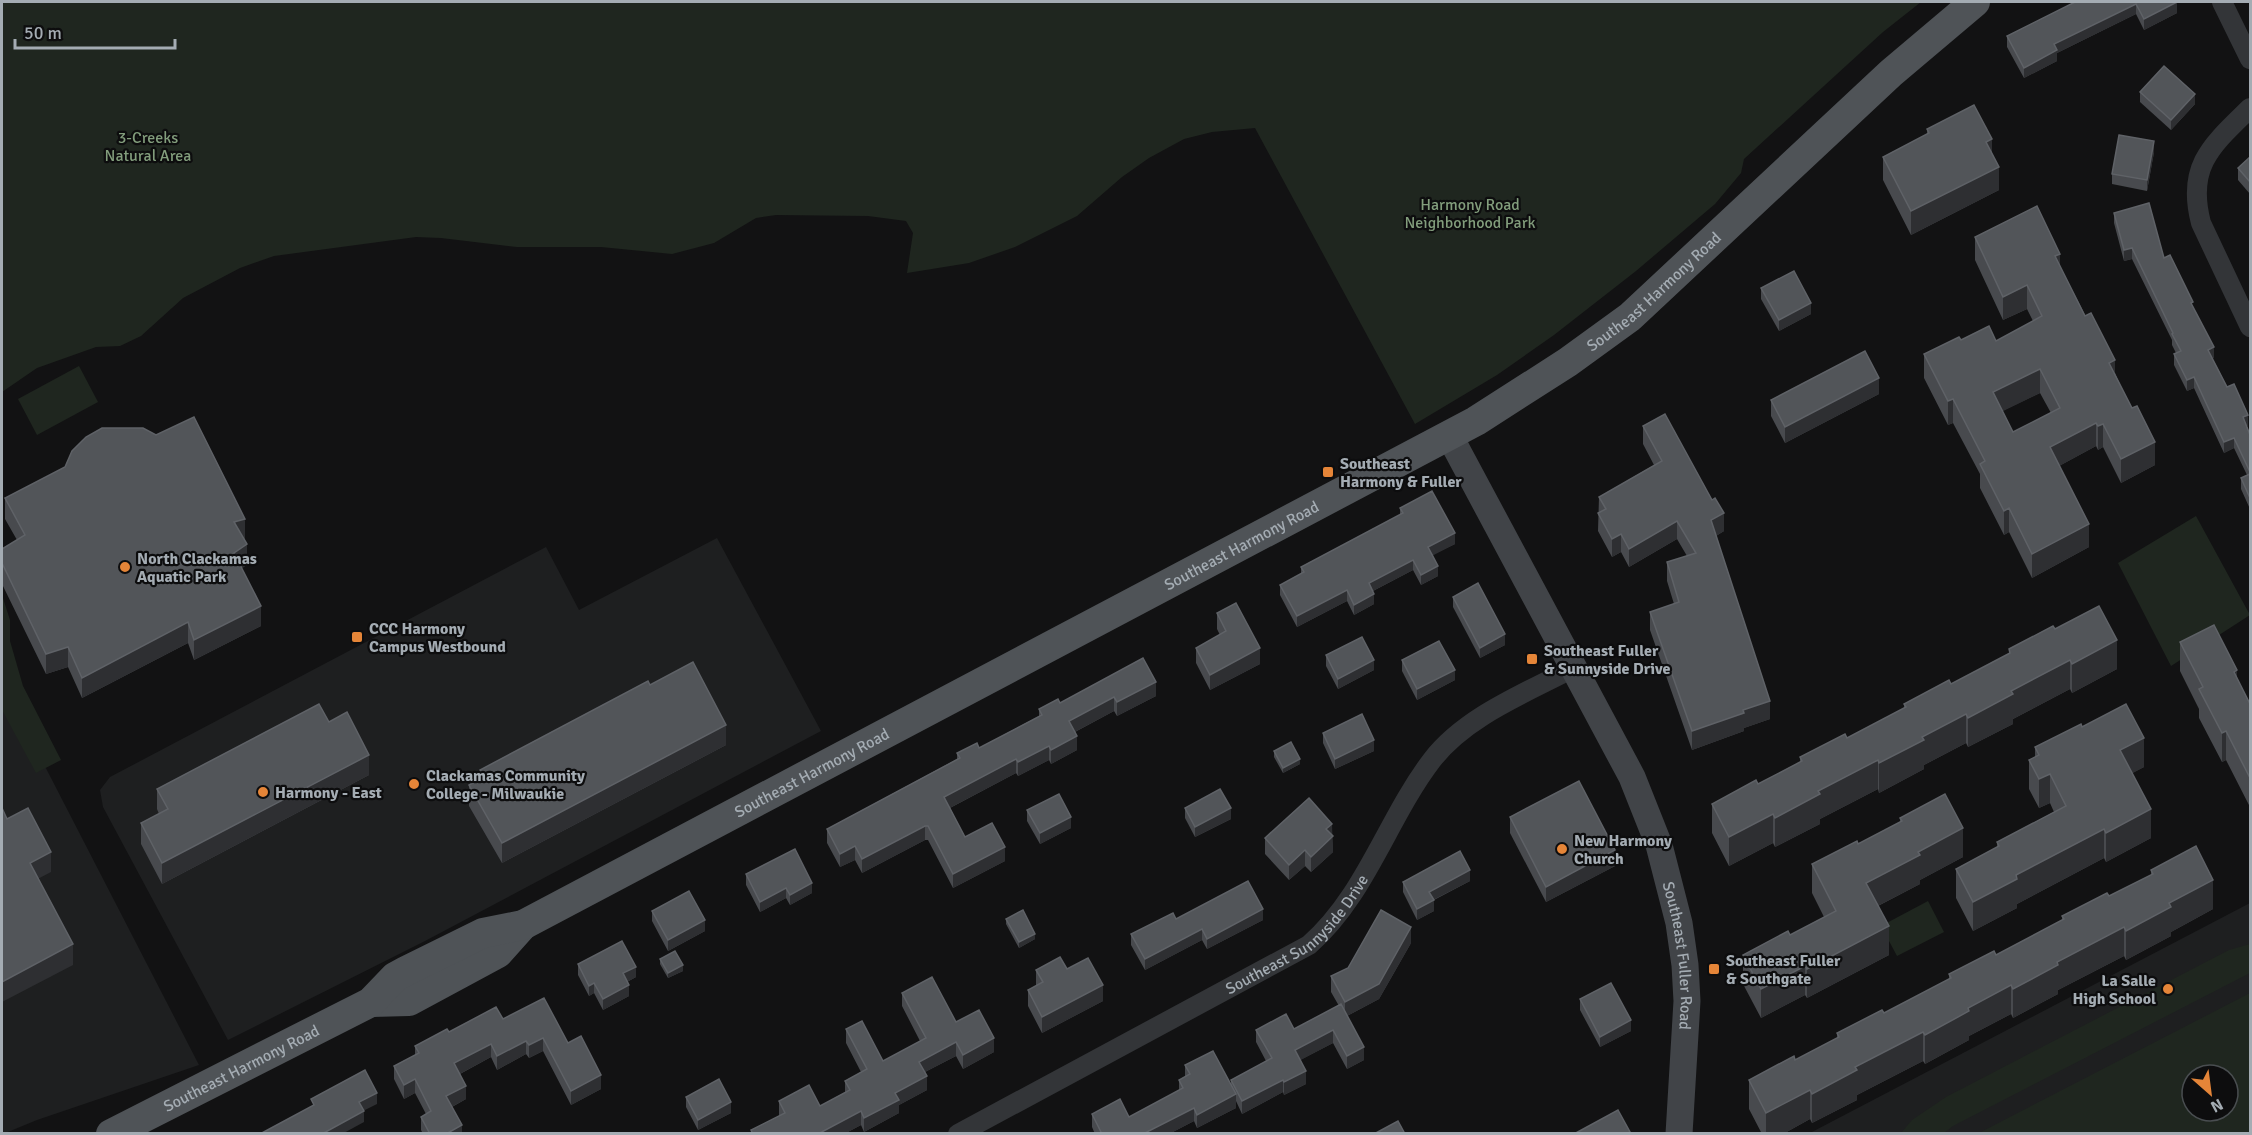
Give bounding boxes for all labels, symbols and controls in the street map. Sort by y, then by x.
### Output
scale bar [15,12,176,50]
text: 50 m [24,22,62,44]
park label: 3-Creeks Natural Area [105,128,191,166]
park label: Harmony Road Neighborhood Park [1404,195,1536,233]
street label: Southeast Harmony Road [1583,228,1726,356]
place label: Southeast Harmony & Fuller [1340,454,1462,492]
marker: Southeast Harmony & Fuller [1321,465,1335,479]
street label: Southeast Harmony Road [1161,497,1323,595]
place label: North Clackamas Aquatic Park [137,549,257,587]
marker: North Clackamas Aquatic Park [118,560,132,574]
place label: CCC Harmony Campus Westbound [369,619,506,657]
marker: CCC Harmony Campus Westbound [350,630,364,644]
place label: Southeast Fuller & Sunnyside Drive [1544,641,1671,679]
marker: Southeast Fuller & Sunnyside Drive [1525,652,1539,666]
street label: Southeast Harmony Road [731,724,893,822]
place label: Clackamas Community College - Milwaukie [426,766,585,804]
marker: Clackamas Community College - Milwaukie [407,777,421,791]
place label: Harmony - East [275,783,382,803]
marker: Harmony - East [256,785,270,799]
place label: New Harmony Church [1574,831,1672,869]
marker: New Harmony Church [1555,842,1569,856]
street label: Southeast Sunnyside Drive [1222,871,1373,999]
street label: Southeast Fuller Road [1658,879,1696,1030]
place label: Southeast Fuller & Southgate [1726,951,1841,989]
marker: Southeast Fuller & Southgate [1707,962,1721,976]
place label: La Salle High School [2073,971,2156,1009]
marker: La Salle High School [2161,982,2175,996]
street label: Southeast Harmony Road [160,1021,323,1117]
north arrow [2180,1063,2240,1123]
text: N [2207,1094,2226,1117]

